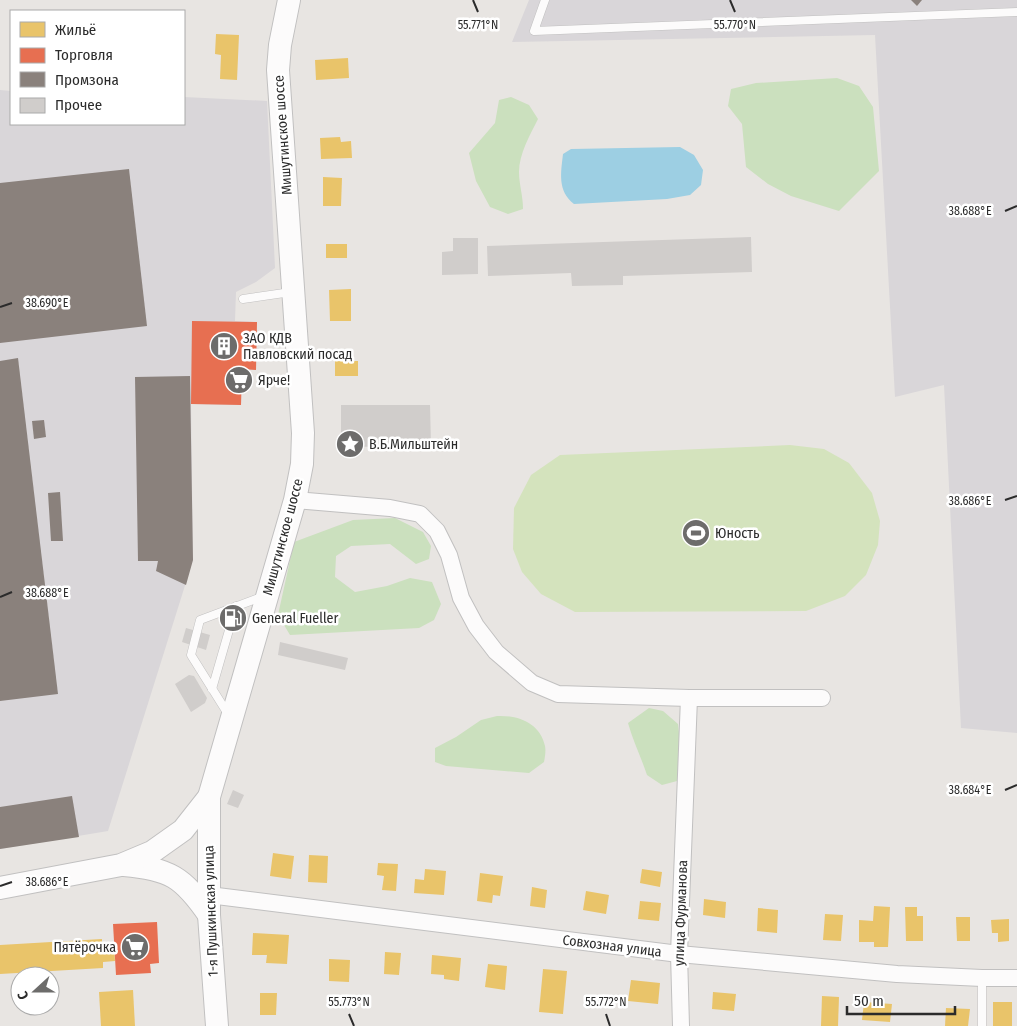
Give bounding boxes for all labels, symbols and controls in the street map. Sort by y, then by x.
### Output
legend [10,10,185,125]
text: 55.771°N [458,18,498,32]
text: 55.770°N [714,18,756,32]
text: Жильё [55,21,96,39]
text: Торговля [55,46,113,64]
text: Промзона [55,71,119,89]
street label: Мишутинское шоссе [270,74,296,196]
text: Прочее [55,96,102,114]
text: 38.688°E [948,204,992,218]
text: 38.690°E [26,296,69,310]
place label: ЗАО КДВ Павловский посад [243,330,352,363]
building icon: ЗАО КДВ Павловский посад [209,331,239,361]
supermarket icon: Ярче! [224,365,254,395]
place label: Ярче! [258,372,290,389]
place icon: В.Б.Мильштейн [335,429,365,459]
place label: В.Б.Мильштейн [369,436,458,453]
street label: Мишутинское шоссе [259,477,307,597]
text: 38.686°E [949,494,992,508]
sports icon: Юность [681,518,711,548]
place label: Юность [715,525,760,542]
text: 38.688°E [25,586,69,600]
fuel station icon: General Fueller [218,603,248,633]
place label: General Fueller [252,610,338,627]
text: 38.684°E [949,783,992,797]
street label: 1-я Пушкинская улица [200,845,222,977]
street label: улица Фурманова [671,859,691,966]
text: 38.686°E [26,875,69,889]
street label: Совхозная улица [561,931,663,961]
supermarket icon: Пятёрочка [120,932,150,962]
place label: Пятёрочка [53,939,116,956]
north arrow [10,966,60,1016]
scale bar [847,984,954,1016]
text: С [14,988,33,1002]
text: 50 m [854,992,884,1010]
text: 55.773°N [328,995,370,1009]
text: 55.772°N [585,995,627,1009]

